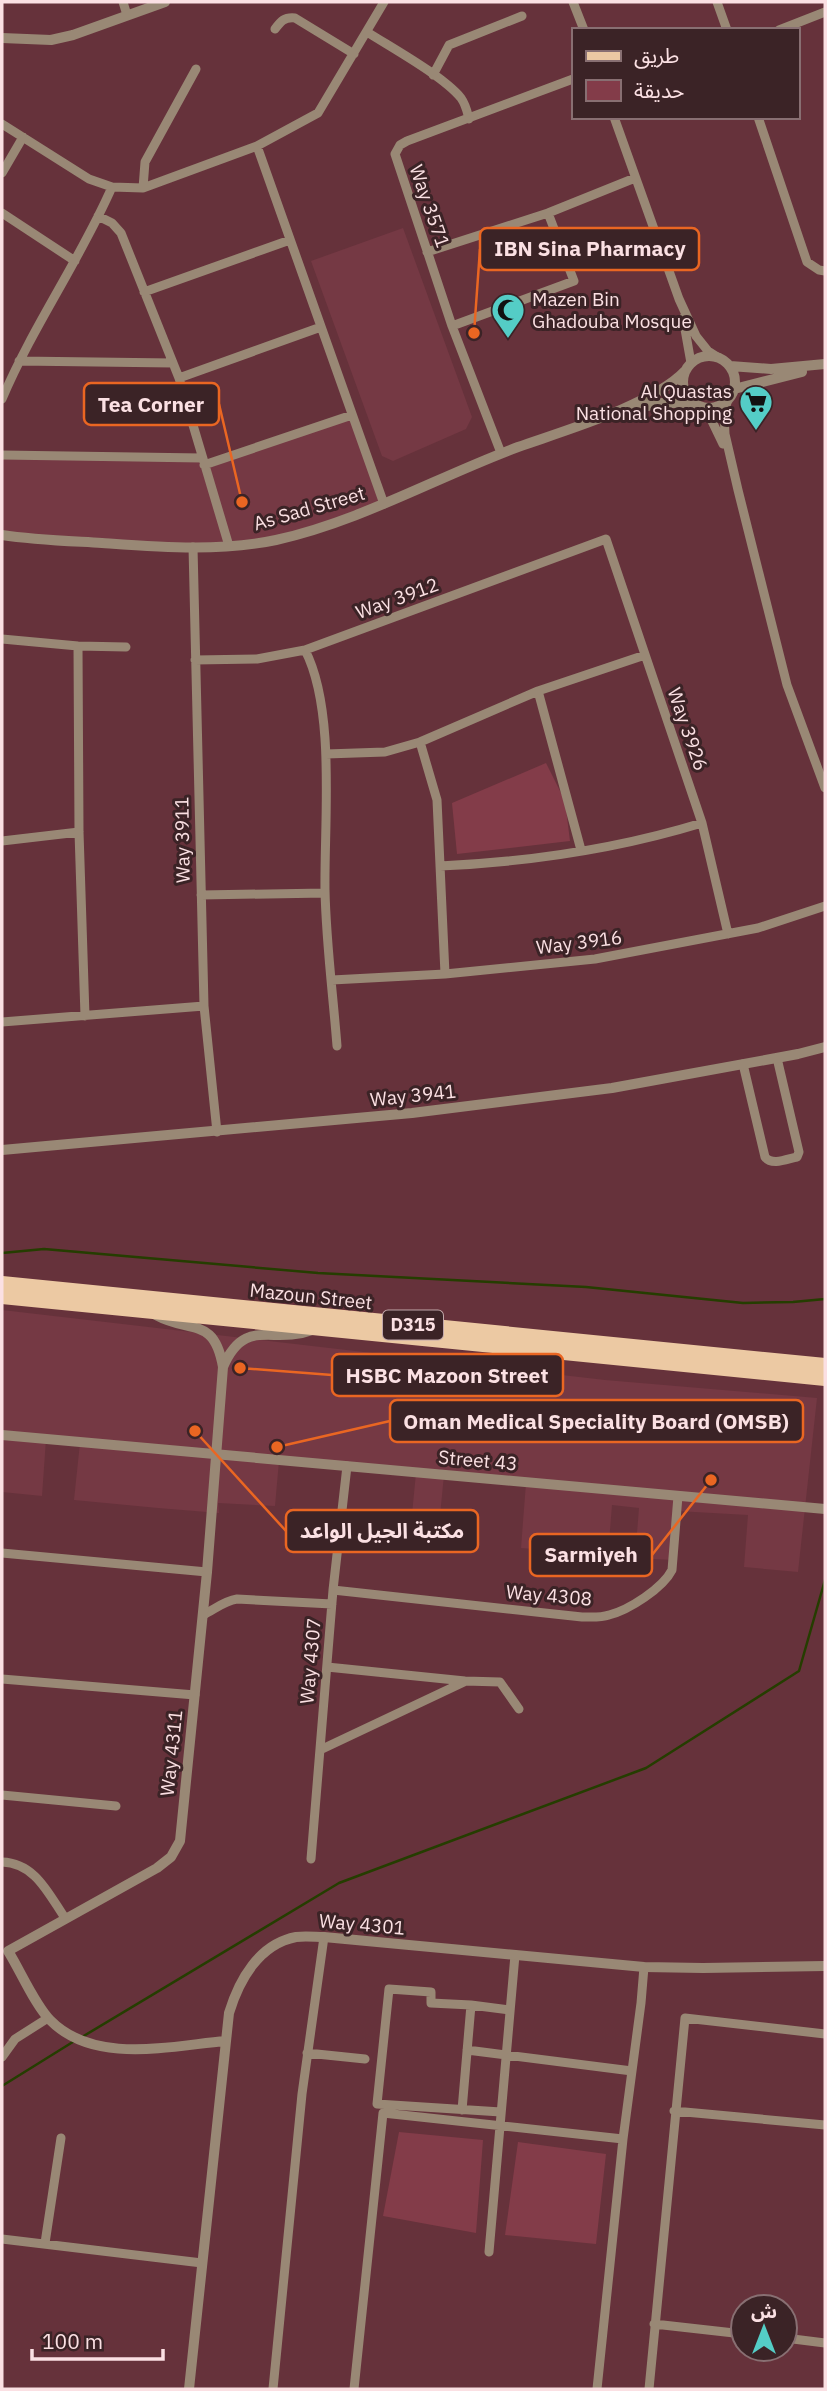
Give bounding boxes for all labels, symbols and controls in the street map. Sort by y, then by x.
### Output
legend [572,28,799,119]
text: طريق [634,41,679,69]
text: حديقة [634,76,684,104]
street label: Way 3571 [405,161,455,251]
callout: IBN Sina Pharmacy [480,228,699,270]
text: IBN Sina Pharmacy [494,234,686,262]
place label: Mazen Bin Ghadouba Mosque [532,287,692,333]
mosque icon: Mazen Bin Ghadouba Mosque [489,291,527,340]
place label: Al Quastas National Shopping [576,379,732,425]
callout: Tea Corner [84,383,219,425]
supermarket icon: Al Quastas National Shopping [737,383,775,432]
text: Tea Corner [98,390,205,418]
street label: As Sad Street [251,481,367,535]
street label: Way 3912 [352,572,442,624]
street label: Way 3926 [663,684,713,774]
street label: Way 3911 [169,797,195,883]
street label: Way 3916 [535,925,623,959]
street label: Way 3941 [369,1079,457,1111]
street label: Mazoun Street [249,1278,373,1314]
road number: D315 [383,1310,443,1340]
callout: HSBC Mazoon Street [332,1354,563,1396]
text: HSBC Mazoon Street [346,1361,548,1389]
callout: Oman Medical Speciality Board (OMSB) [390,1400,803,1442]
text: Oman Medical Speciality Board (OMSB) [403,1407,789,1435]
street label: Street 43 [437,1445,519,1475]
callout: مكتبة الجيل الواعد [286,1510,478,1552]
text: مكتبة الجيل الواعد [300,1516,464,1544]
callout: Sarmiyeh [530,1534,652,1576]
text: Sarmiyeh [544,1540,638,1568]
street label: Way 4308 [505,1579,593,1611]
street label: Way 4307 [294,1617,326,1705]
street label: Way 4311 [155,1709,187,1797]
street label: Way 4301 [318,1908,406,1940]
north arrow [729,2293,799,2363]
text: ش [751,2299,777,2323]
scale bar [32,2318,163,2362]
text: 100 m [42,2327,103,2355]

